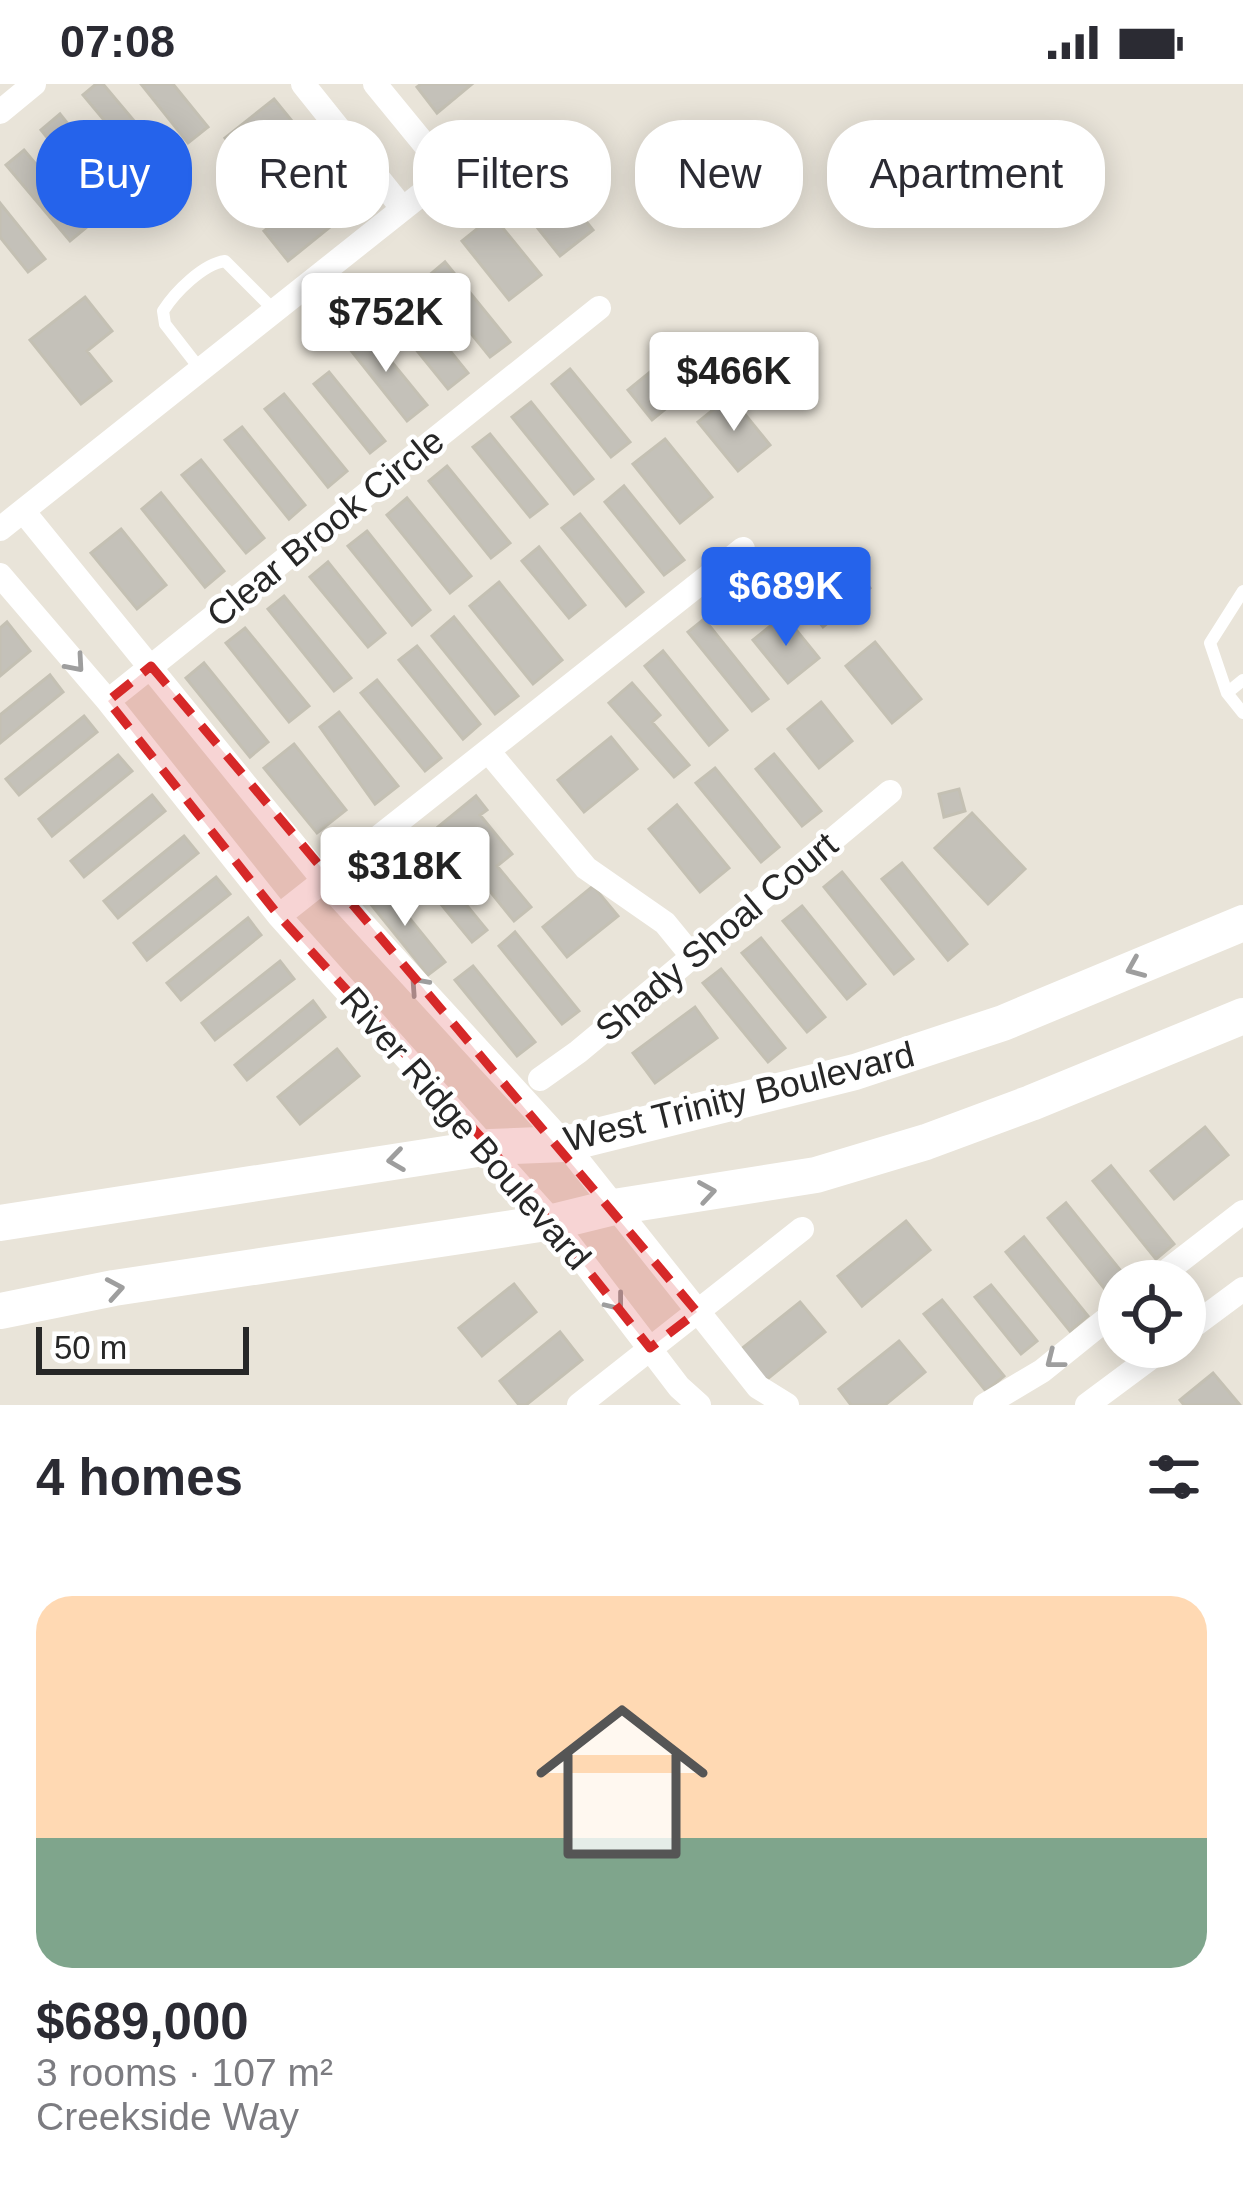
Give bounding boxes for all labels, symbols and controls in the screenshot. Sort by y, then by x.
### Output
text: 07:08 [60,16,175,67]
chip: Buy [36,120,192,228]
chip: Rent [216,120,389,228]
chip: Filters [413,120,611,228]
chip: New [635,120,803,228]
chip: Apartment [827,120,1105,228]
pin: $752K [302,273,470,375]
text: $752K [329,290,443,333]
pin: $466K [650,332,818,434]
text: $466K [677,349,791,392]
street label: Clear Brook Circle [199,420,452,635]
pin: $689K [702,547,870,649]
text: $689K [729,564,843,607]
one-way arrow [62,650,83,672]
street label: Shady Shoal Court [587,824,845,1049]
pin: $318K [321,827,489,929]
text: $318K [348,844,462,887]
one-way arrow [1126,954,1147,978]
one-way arrow [411,977,432,999]
street label: River Ridge Boulevard [332,979,599,1278]
street label: West Trinity Boulevard [560,1033,918,1160]
one-way arrow [386,1146,406,1172]
one-way arrow [697,1181,717,1206]
map controls [1098,1260,1206,1368]
button: locate [1098,1260,1206,1368]
one-way arrow [105,1277,125,1302]
one-way arrow [601,1290,623,1311]
scale bar [36,1321,249,1374]
text: 50 m [54,1329,127,1366]
one-way arrow [1046,1346,1067,1368]
icon: filters [1141,1444,1207,1510]
text: 4 homes [36,1449,243,1506]
icon: home [514,1674,730,1890]
text: $689,000 [36,1993,249,2050]
text: 3 rooms · 107 m² [36,2051,333,2094]
text: Creekside Way [36,2095,299,2138]

